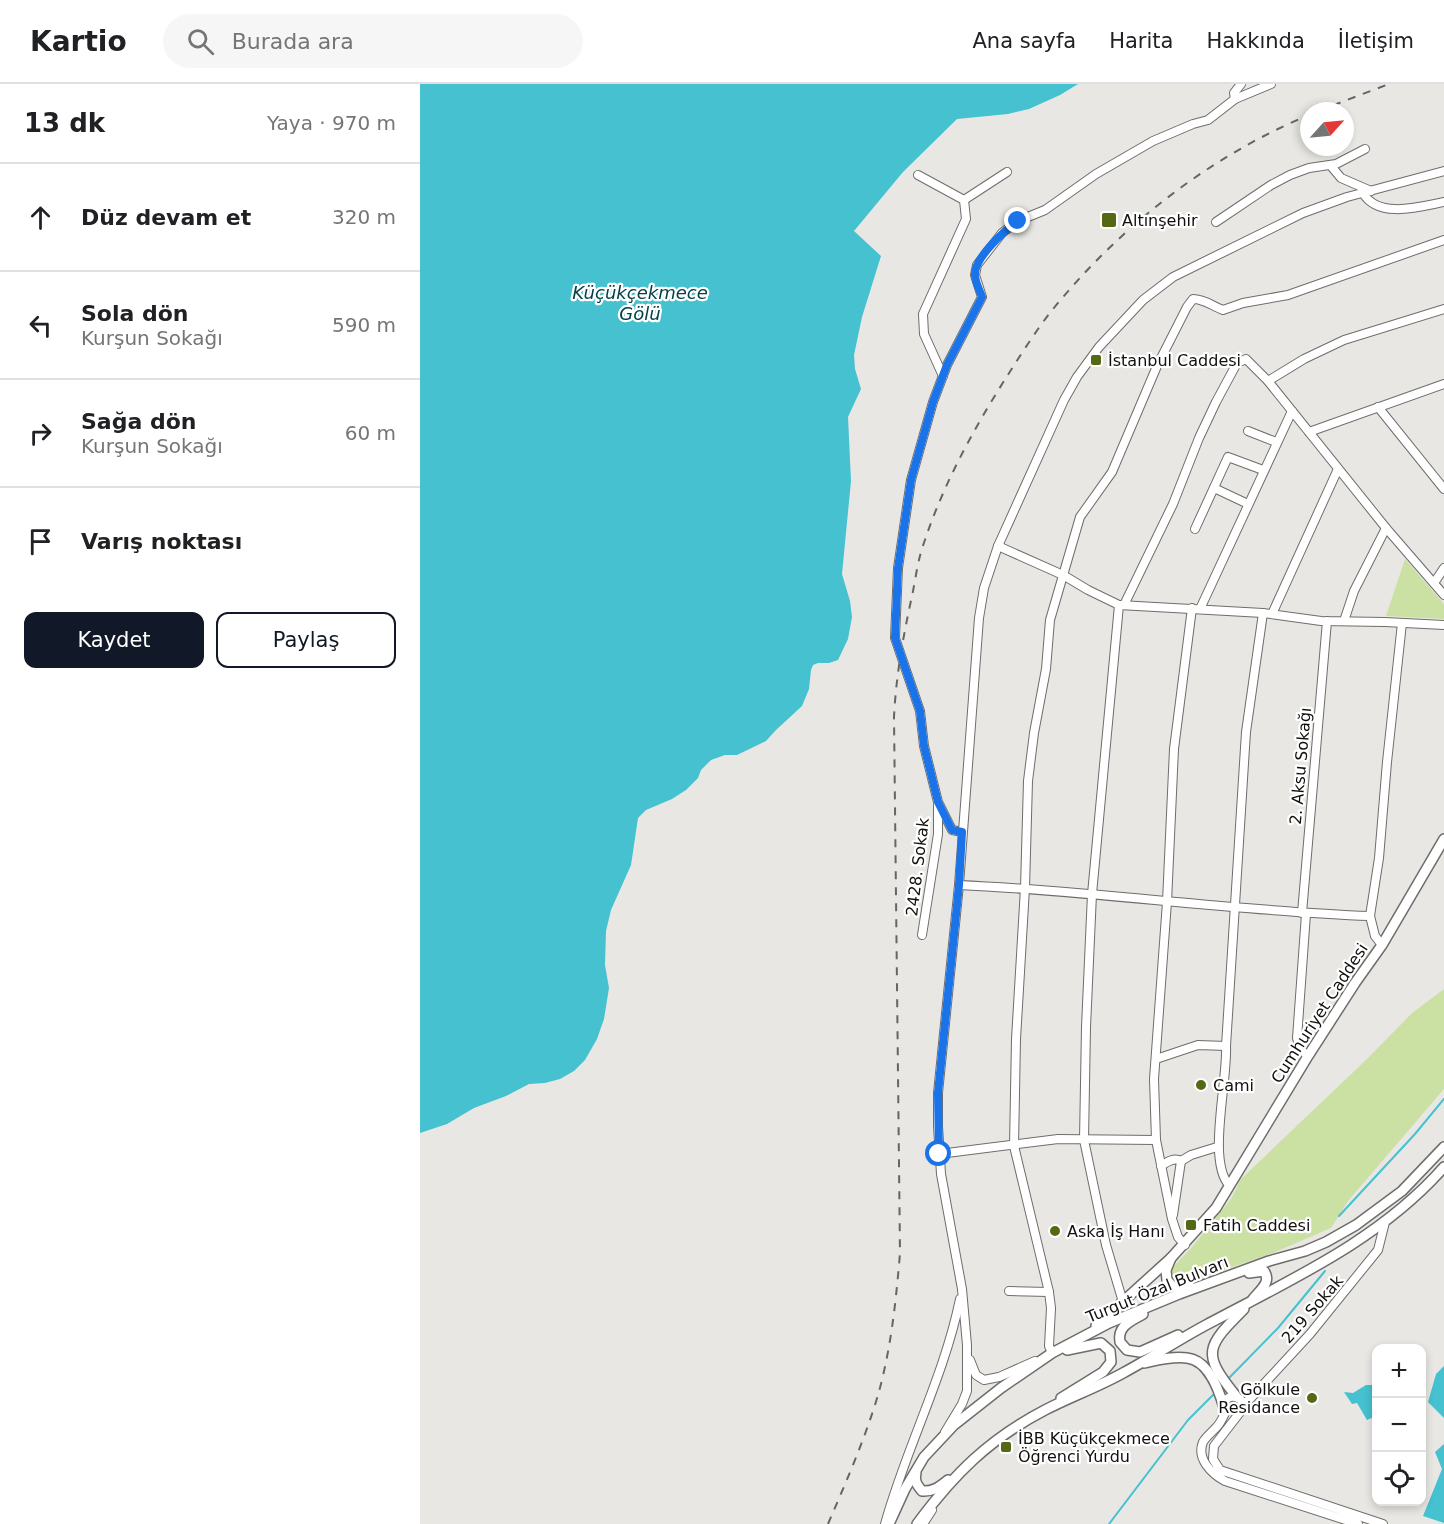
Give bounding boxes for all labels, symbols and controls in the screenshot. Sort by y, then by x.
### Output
search box [163,14,583,68]
text: Kartio [30,25,127,58]
icon: search [184,25,217,58]
text: Burada ara [232,29,354,54]
text: Ana sayfa [972,29,1076,53]
text: Harita [1109,29,1173,53]
text: Hakkında [1206,29,1305,53]
text: İletişim [1338,29,1414,53]
north arrow [1300,102,1354,156]
text: 13 dk [24,108,105,138]
text: Yaya · 970 m [267,111,396,135]
icon: ahead [24,201,57,234]
text: Düz devam et [81,205,251,230]
text: 320 m [332,205,396,229]
route end [1004,207,1030,233]
marker: Altınşehir [1100,211,1118,229]
place label: Altınşehir [1122,211,1198,230]
water label: Küçükçekmece Gölü [572,282,708,324]
text: Sola dön [81,301,189,326]
icon: left [24,309,57,342]
text: 590 m [332,313,396,337]
text: Kurşun Sokağı [81,326,223,350]
place label: İstanbul Caddesi [1108,351,1241,370]
marker: İstanbul Caddesi [1089,353,1103,367]
text: Sağa dön [81,409,196,434]
icon: right [24,417,57,450]
text: 60 m [345,421,396,445]
text: Kurşun Sokağı [81,434,223,458]
icon: arrive [24,525,57,558]
text: Varış noktası [81,529,242,554]
button: Kaydet [24,612,204,668]
button: Paylaş [216,612,396,668]
street label: 2. Aksu Sokağı [1286,707,1315,825]
street label: 2428. Sokak [902,816,933,917]
street label: Cumhuriyet Caddesi [1267,940,1372,1087]
place label: Cami [1213,1076,1254,1095]
marker: Cami [1194,1078,1208,1092]
route start [925,1140,951,1166]
place label: Fatih Caddesi [1203,1216,1310,1235]
marker: Fatih Caddesi [1184,1218,1198,1232]
place label: Aska İş Hanı [1067,1222,1165,1241]
marker: Aska İş Hanı [1048,1224,1062,1238]
street label: Turgut Özal Bulvarı [1082,1252,1231,1327]
street label: 219 Sokak [1278,1271,1347,1347]
map controls [1372,1344,1426,1506]
button: + [1372,1344,1426,1398]
place label: Gölkule Residance [1218,1380,1300,1417]
marker: Gölkule Residance [1305,1391,1319,1405]
button: − [1372,1398,1426,1452]
place label: İBB Küçükçekmece Öğrenci Yurdu [1018,1429,1170,1466]
marker: İBB Küçükçekmece Öğrenci Yurdu [999,1440,1013,1454]
button: locate [1372,1452,1426,1506]

